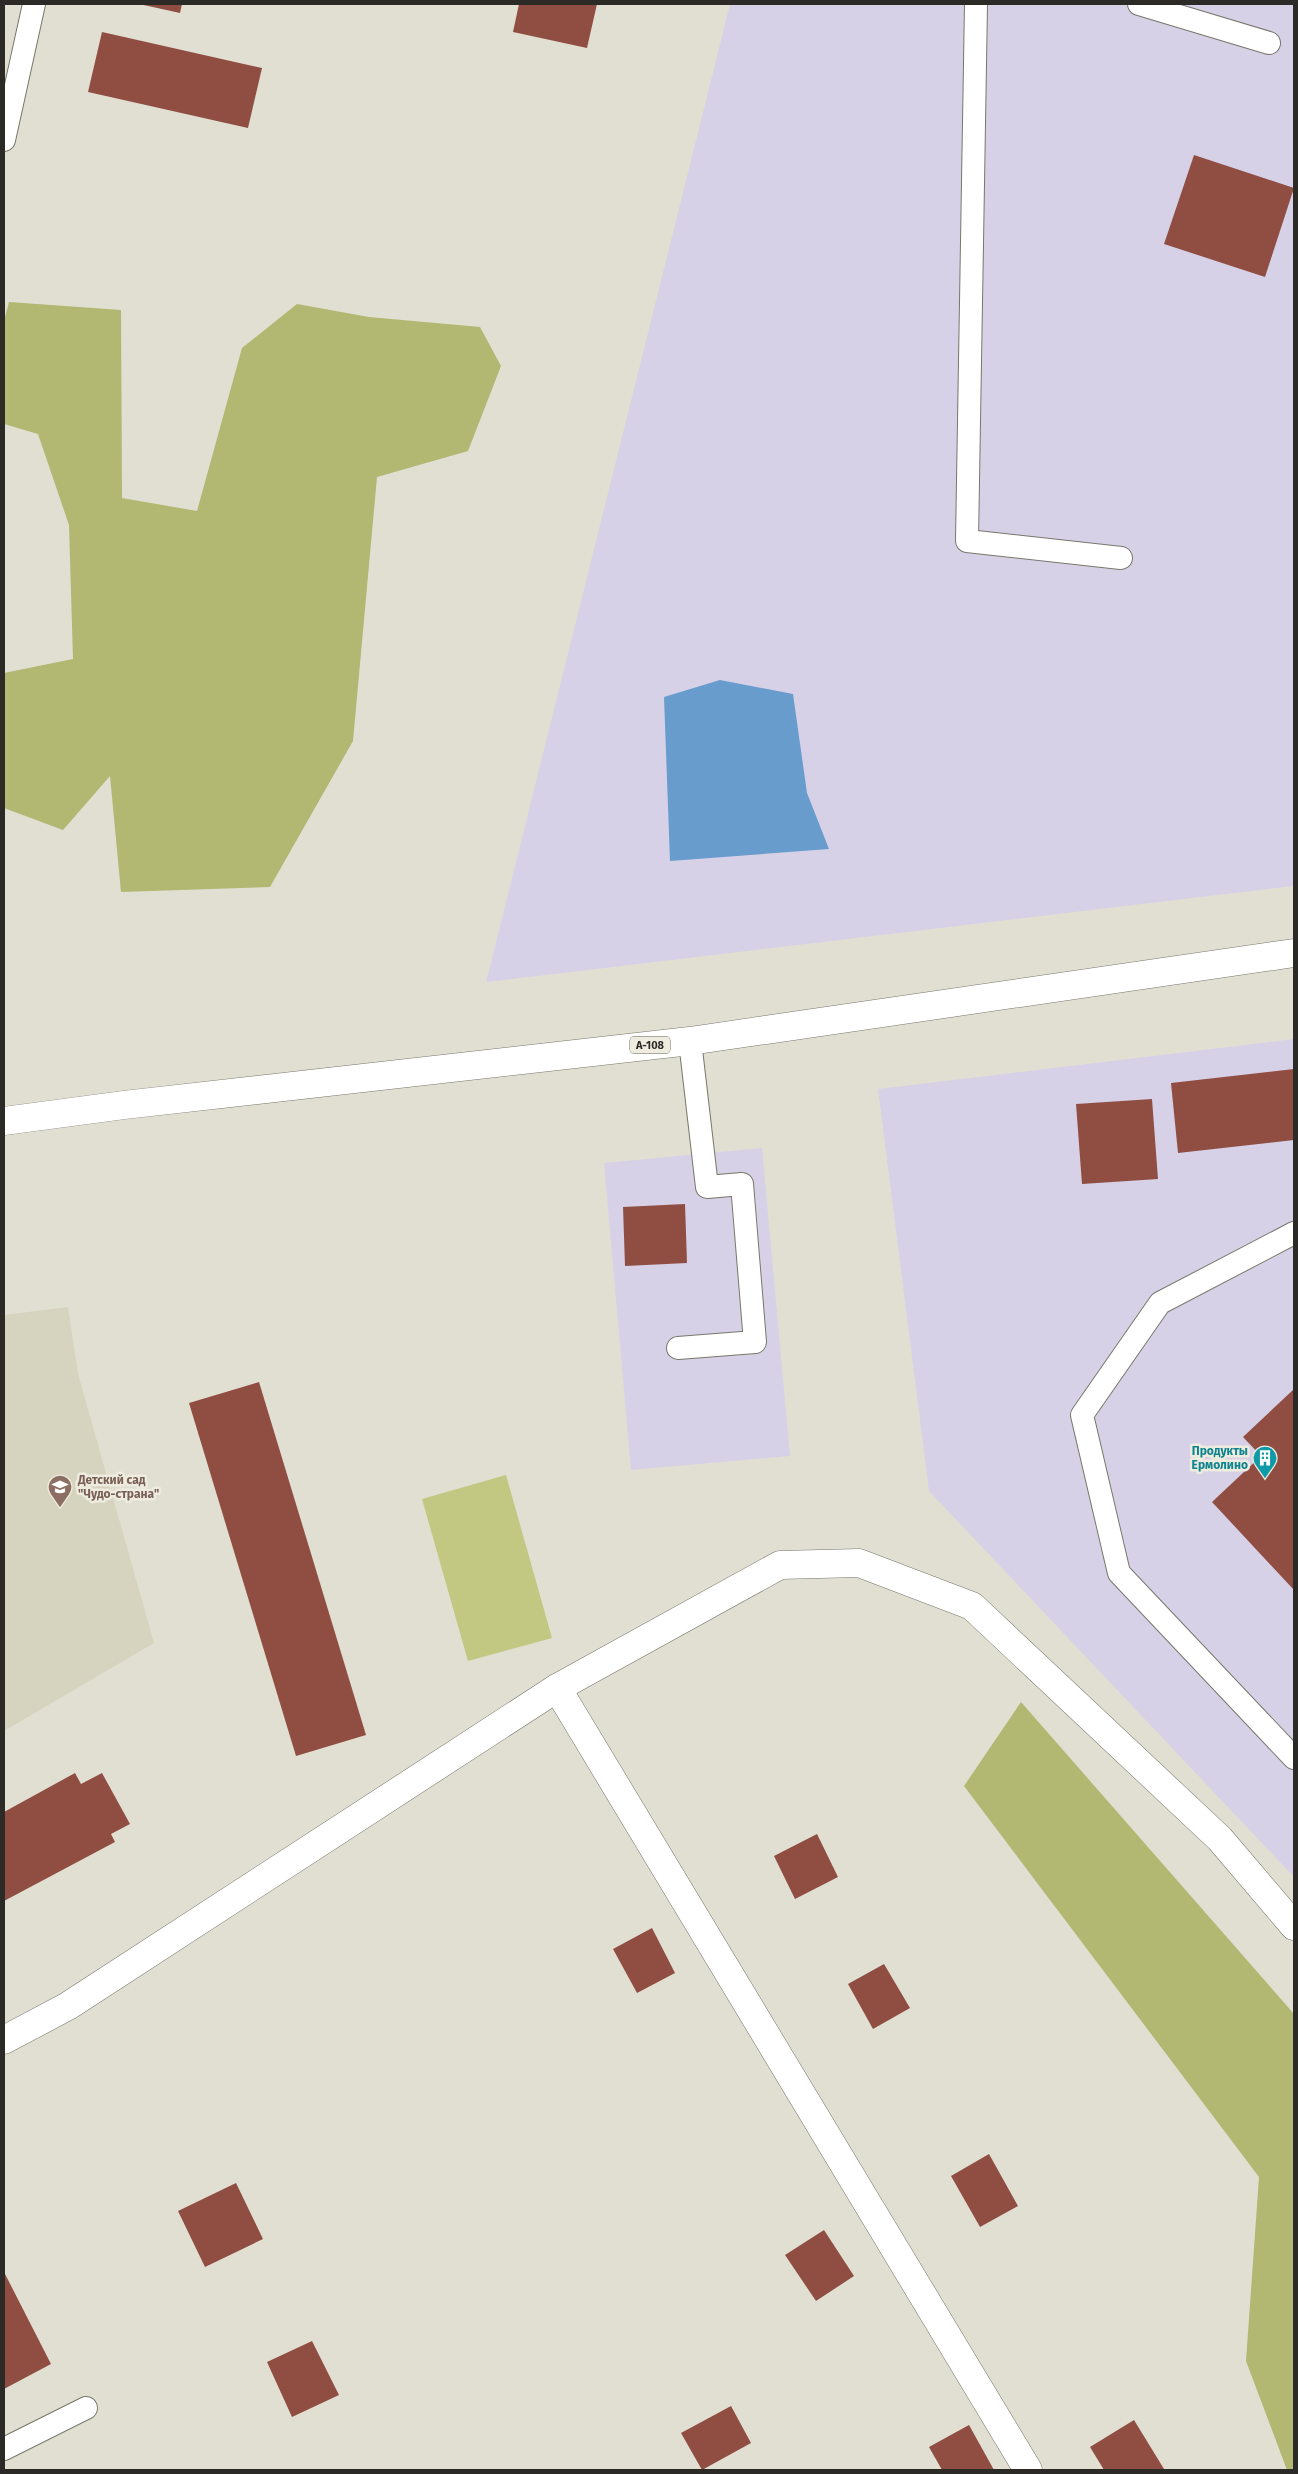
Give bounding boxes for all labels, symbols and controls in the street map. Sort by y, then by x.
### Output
road number: А-108 [630,1036,670,1054]
place label: Продукты Ермолино [1192,1444,1248,1472]
building icon: Продукты Ермолино [1252,1445,1278,1479]
place label: Детский сад "Чудо-страна" [77,1473,159,1501]
school or university icon: Детский сад "Чудо-страна" [47,1474,73,1508]

